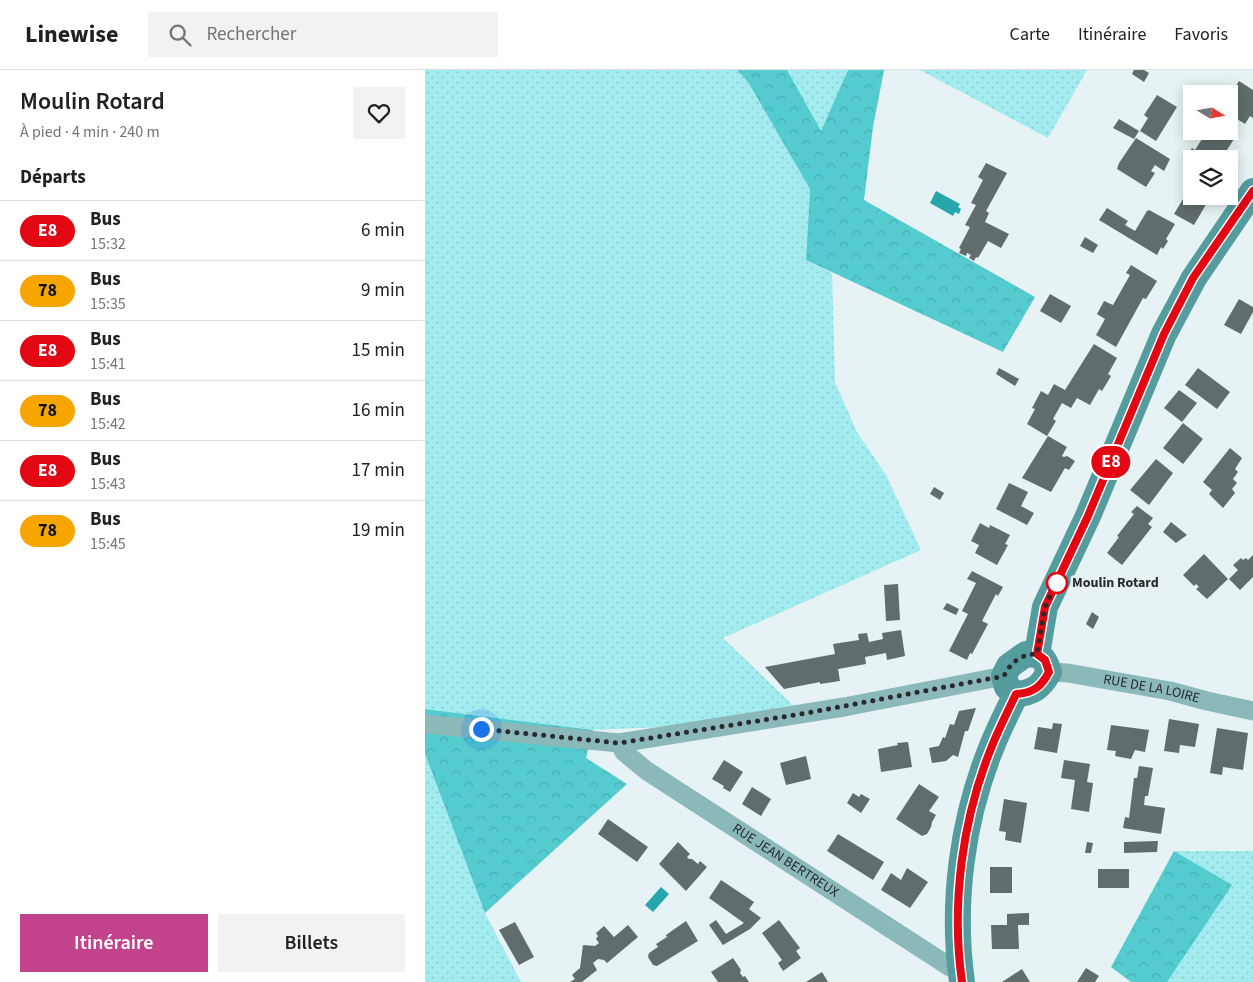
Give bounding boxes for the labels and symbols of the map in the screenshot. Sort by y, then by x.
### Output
north arrow [1183,85,1237,140]
line badge: E8 [1089,446,1133,478]
marker: Moulin Rotard [1046,572,1068,594]
place label: Moulin Rotard [1072,573,1159,593]
street label: RUE DE LA LOIRE [1102,669,1202,709]
your location [469,717,494,742]
street label: RUE JEAN BERTREUX [728,819,843,902]

